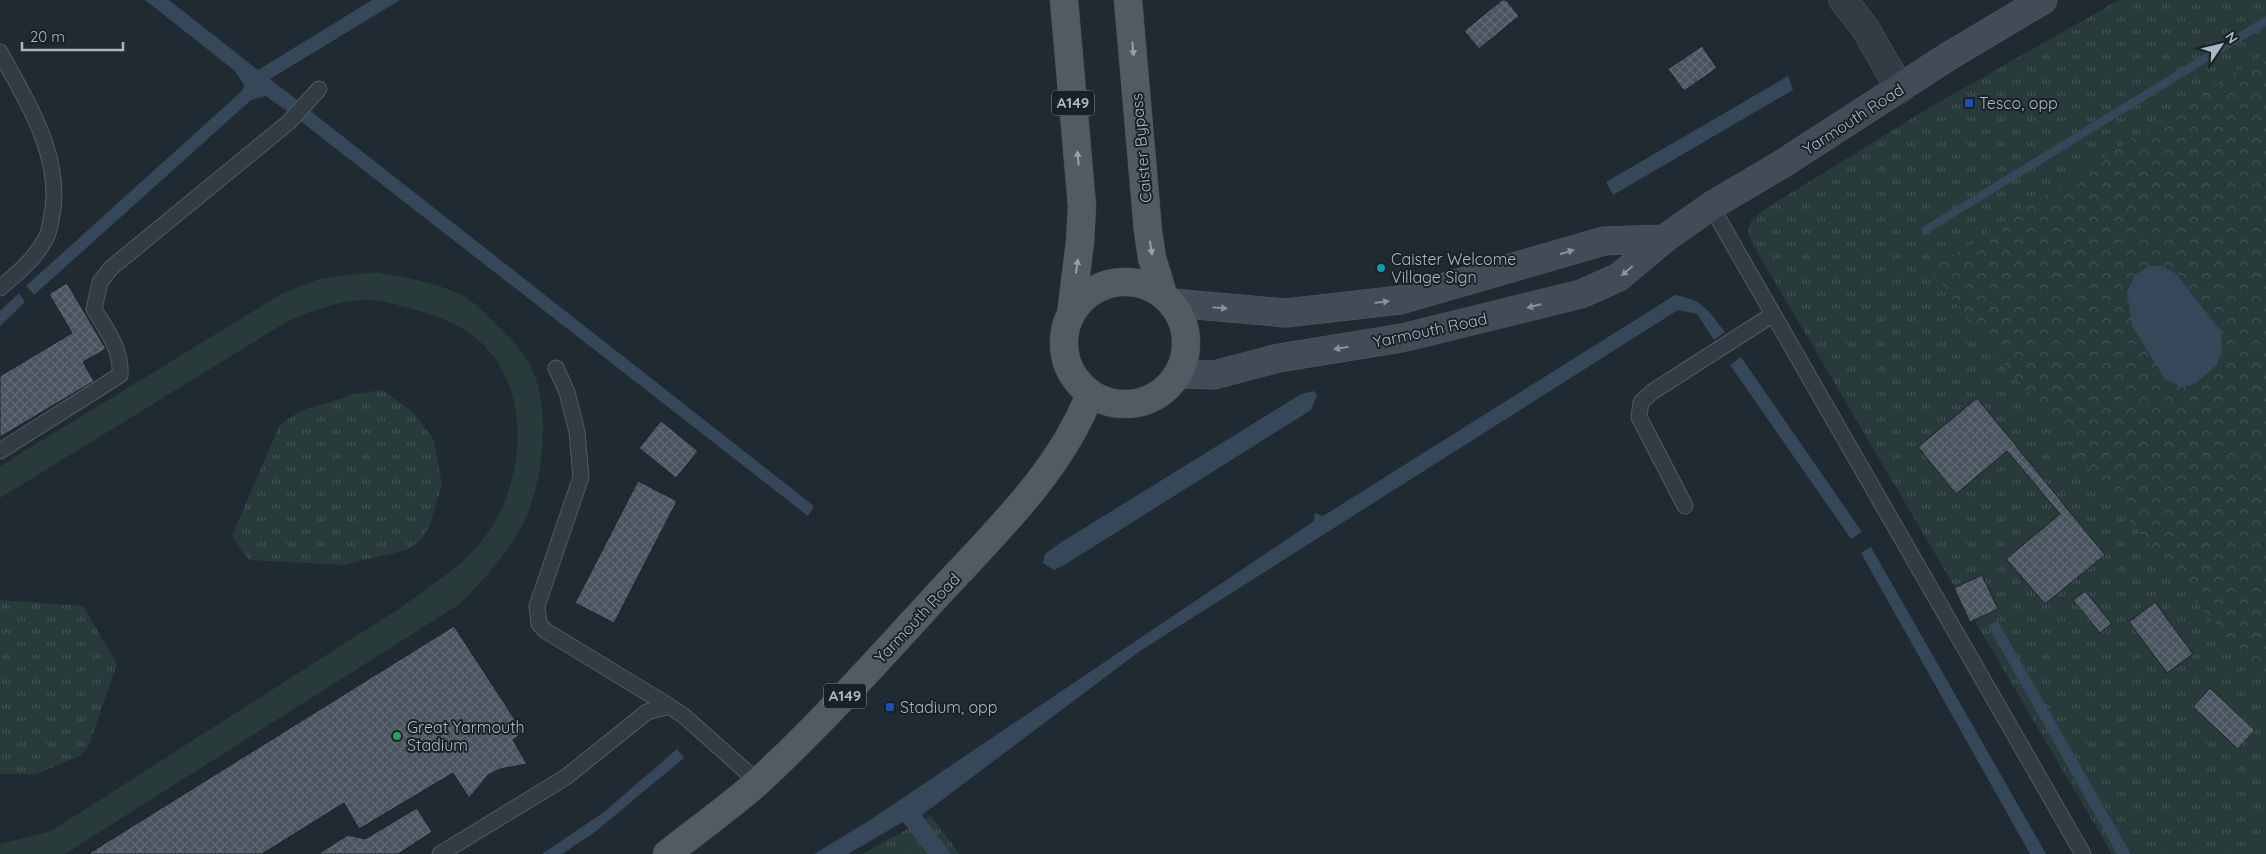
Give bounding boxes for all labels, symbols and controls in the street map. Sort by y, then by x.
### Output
scale bar [22,20,124,52]
north arrow [2196,20,2246,70]
text: 20 m [30,27,65,46]
text: N [2221,28,2242,47]
one-way arrow [1129,41,1137,57]
street label: Yarmouth Road [1799,79,1907,159]
road number: A149 [1052,90,1094,116]
street label: Caister Bypass [1126,92,1156,204]
place label: Tesco, opp [1979,93,2058,113]
marker: Tesco, opp [1963,97,1975,109]
one-way arrow [1074,149,1082,165]
one-way arrow [1147,240,1155,256]
one-way arrow [1560,248,1575,256]
place label: Caister Welcome Village Sign [1391,249,1516,287]
one-way arrow [1073,257,1081,273]
marker: Caister Welcome Village Sign [1375,262,1387,274]
one-way arrow [1620,265,1633,276]
one-way arrow [1374,298,1390,306]
one-way arrow [1526,302,1542,310]
one-way arrow [1213,305,1229,313]
street label: Yarmouth Road [1371,308,1489,352]
one-way arrow [1333,344,1349,352]
street label: Yarmouth Road [870,569,964,667]
road number: A149 [824,684,866,708]
place label: Stadium, opp [900,697,997,717]
marker: Stadium, opp [884,701,896,713]
place label: Great Yarmouth Stadium [407,717,525,755]
marker: Great Yarmouth Stadium [391,730,403,742]

